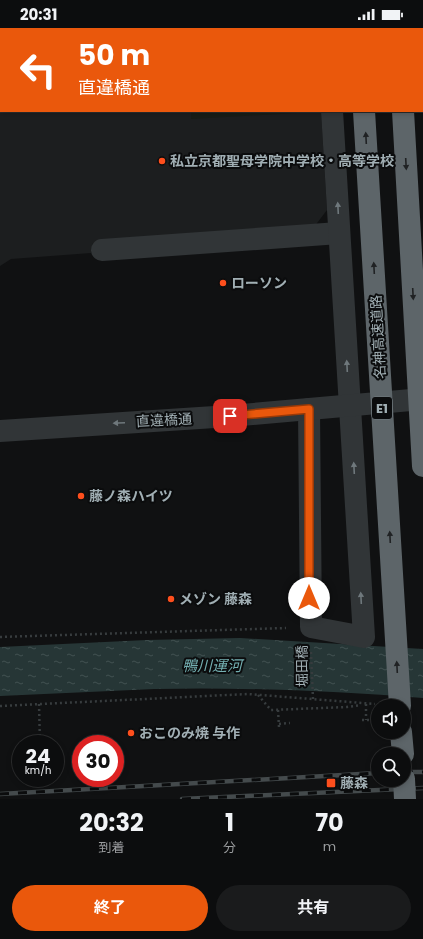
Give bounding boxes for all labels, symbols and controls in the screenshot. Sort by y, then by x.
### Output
text: 20:31 [20,4,57,25]
text: 50 m [78,36,150,75]
icon: left [12,44,64,96]
text: 直違橋通 [78,75,150,100]
one-way arrow [363,131,369,144]
place label: 私立京都聖母学院中学校・高等学校 [170,151,394,171]
marker: 私立京都聖母学院中学校・高等学校 [157,156,167,166]
one-way arrow [402,158,409,170]
one-way arrow [334,202,341,214]
one-way arrow [370,262,377,274]
place label: ローソン [231,273,287,293]
marker: ローソン [218,278,228,288]
one-way arrow [410,288,417,300]
street label: 名神高速道路 [366,295,390,379]
one-way arrow [344,360,351,372]
road number: E1 [372,397,392,419]
pin [213,399,247,433]
icon: arrive [219,405,241,427]
street label: 直違橋通 [136,409,192,431]
one-way arrow [113,419,125,426]
one-way arrow [350,462,357,474]
place label: 藤ノ森ハイツ [89,486,173,506]
marker: 藤ノ森ハイツ [76,491,86,501]
one-way arrow [386,531,393,543]
position arrow [288,577,330,619]
place label: メゾン 藤森 [179,589,252,609]
one-way arrow [358,592,365,604]
marker: メゾン 藤森 [166,594,176,604]
street label: 堀田橋 [292,645,312,687]
water label: 鴨川運河 [182,655,245,676]
one-way arrow [394,661,401,673]
map controls [371,699,411,787]
button: sound [371,699,411,739]
place label: おこのみ焼 与作 [139,723,240,743]
marker: おこのみ焼 与作 [126,728,136,738]
speed limit sign: 30 [72,735,124,787]
text: 24 [26,742,50,770]
button: search [371,747,411,787]
text: km/h [25,763,51,778]
place label: 藤森 [340,773,368,793]
marker: 藤森 [325,777,337,789]
text: 20:32 [79,806,144,839]
text: 1 [225,806,234,839]
text: 70 [315,806,344,839]
text: m [323,837,336,856]
text: 到着 [98,838,124,857]
text: 分 [223,838,236,857]
button: 終了 [12,885,208,931]
button: 共有 [216,885,411,931]

